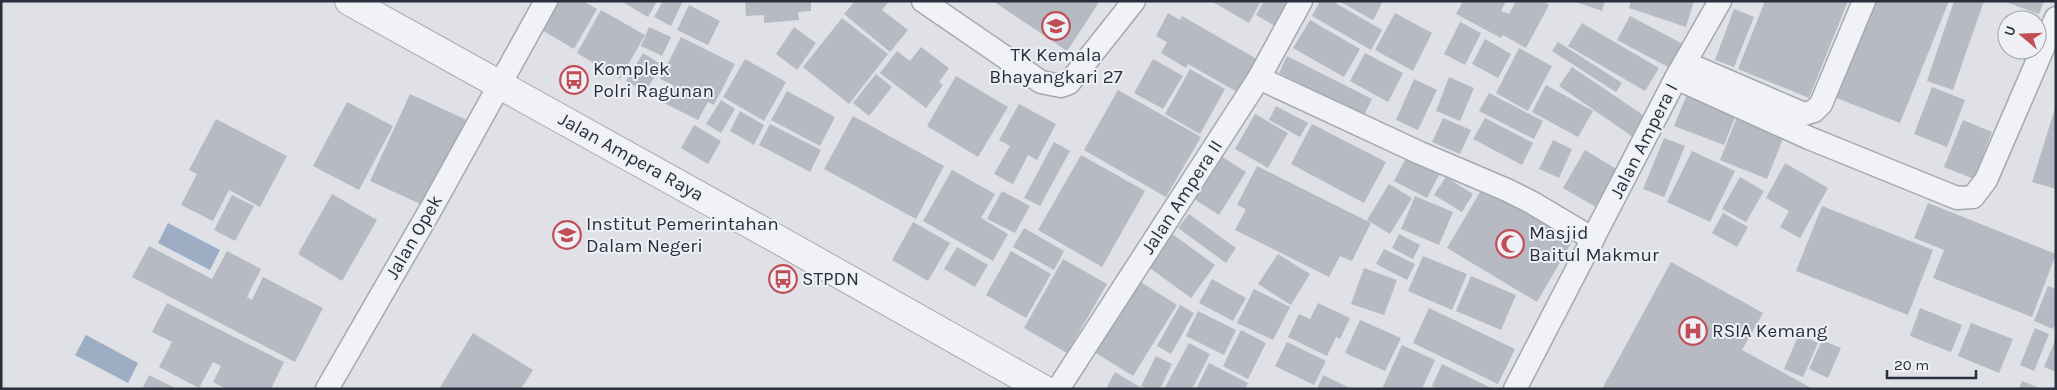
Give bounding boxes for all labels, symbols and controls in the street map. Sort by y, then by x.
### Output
north arrow [1997,10,2047,60]
school or university icon: TK Kemala Bhayangkari 27 [1041,11,1071,41]
text: U [2001,24,2020,38]
place label: TK Kemala Bhayangkari 27 [989,44,1123,88]
place label: Komplek Polri Ragunan [593,58,714,102]
bus stop icon: Komplek Polri Ragunan [559,65,589,95]
street label: Jalan Ampera I [1605,80,1683,202]
street label: Jalan Ampera Raya [555,108,707,206]
street label: Jalan Ampera II [1137,136,1227,258]
street label: Jalan Opek [381,191,447,283]
place label: Institut Pemerintahan Dalam Negeri [586,213,779,257]
school or university icon: Institut Pemerintahan Dalam Negeri [552,220,582,250]
place label: Masjid Baitul Makmur [1529,222,1659,266]
mosque icon: Masjid Baitul Makmur [1495,229,1525,259]
bus stop icon: STPDN [768,264,798,294]
place label: STPDN [802,268,859,290]
hospital icon: RSIA Kemang [1678,316,1708,346]
place label: RSIA Kemang [1712,320,1828,342]
scale bar [1887,348,1976,380]
text: 20 m [1894,356,1929,374]

